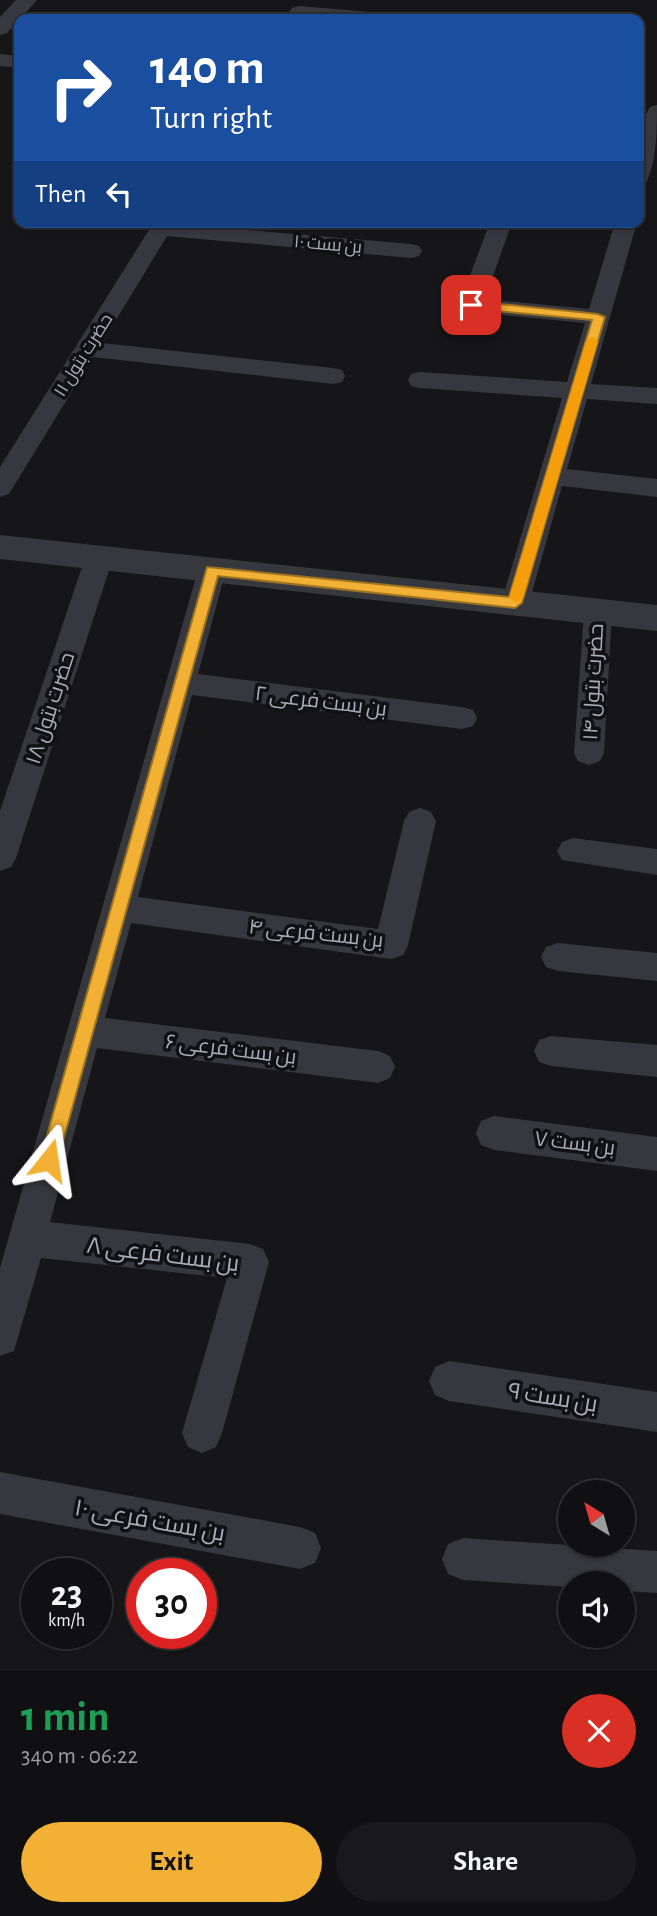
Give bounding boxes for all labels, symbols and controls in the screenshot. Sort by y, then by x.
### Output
icon: right [35,42,126,133]
text: 140 m [150,44,265,93]
text: Turn right [150,102,272,134]
icon: left [100,175,138,213]
text: Then [35,181,86,207]
street label: بن بست ۱۰ [293,233,363,258]
pin [441,275,501,335]
icon: arrive [452,286,490,324]
street label: حضرت بتول ۱۱ [51,311,117,401]
street label: حضرت بتول ۱۴ [580,623,609,741]
street label: حضرت بتول ۱۸ [23,650,80,767]
street label: بن بست فرعی ۲ [254,683,388,722]
street label: بن بست فرعی ۴ [247,916,384,953]
street label: بن بست فرعی ۶ [164,1031,298,1070]
position arrow [12,1123,86,1197]
street label: بن بست ۷ [533,1128,616,1161]
street label: بن بست فرعی ۸ [85,1234,241,1277]
street label: بن بست ۹ [506,1379,599,1418]
north arrow [558,1480,635,1558]
map controls [558,1480,635,1648]
street label: بن بست فرعی ۱۰ [73,1496,227,1547]
speed limit sign: 30 [126,1558,217,1649]
button: sound [558,1571,635,1648]
text: 23 [51,1577,82,1612]
text: km/h [48,1612,85,1630]
button: close [562,1694,636,1768]
text: 1 min [21,1696,110,1738]
text: 340 m · 06:22 [21,1745,138,1768]
button: Exit [21,1822,322,1902]
button: Share [336,1822,636,1902]

